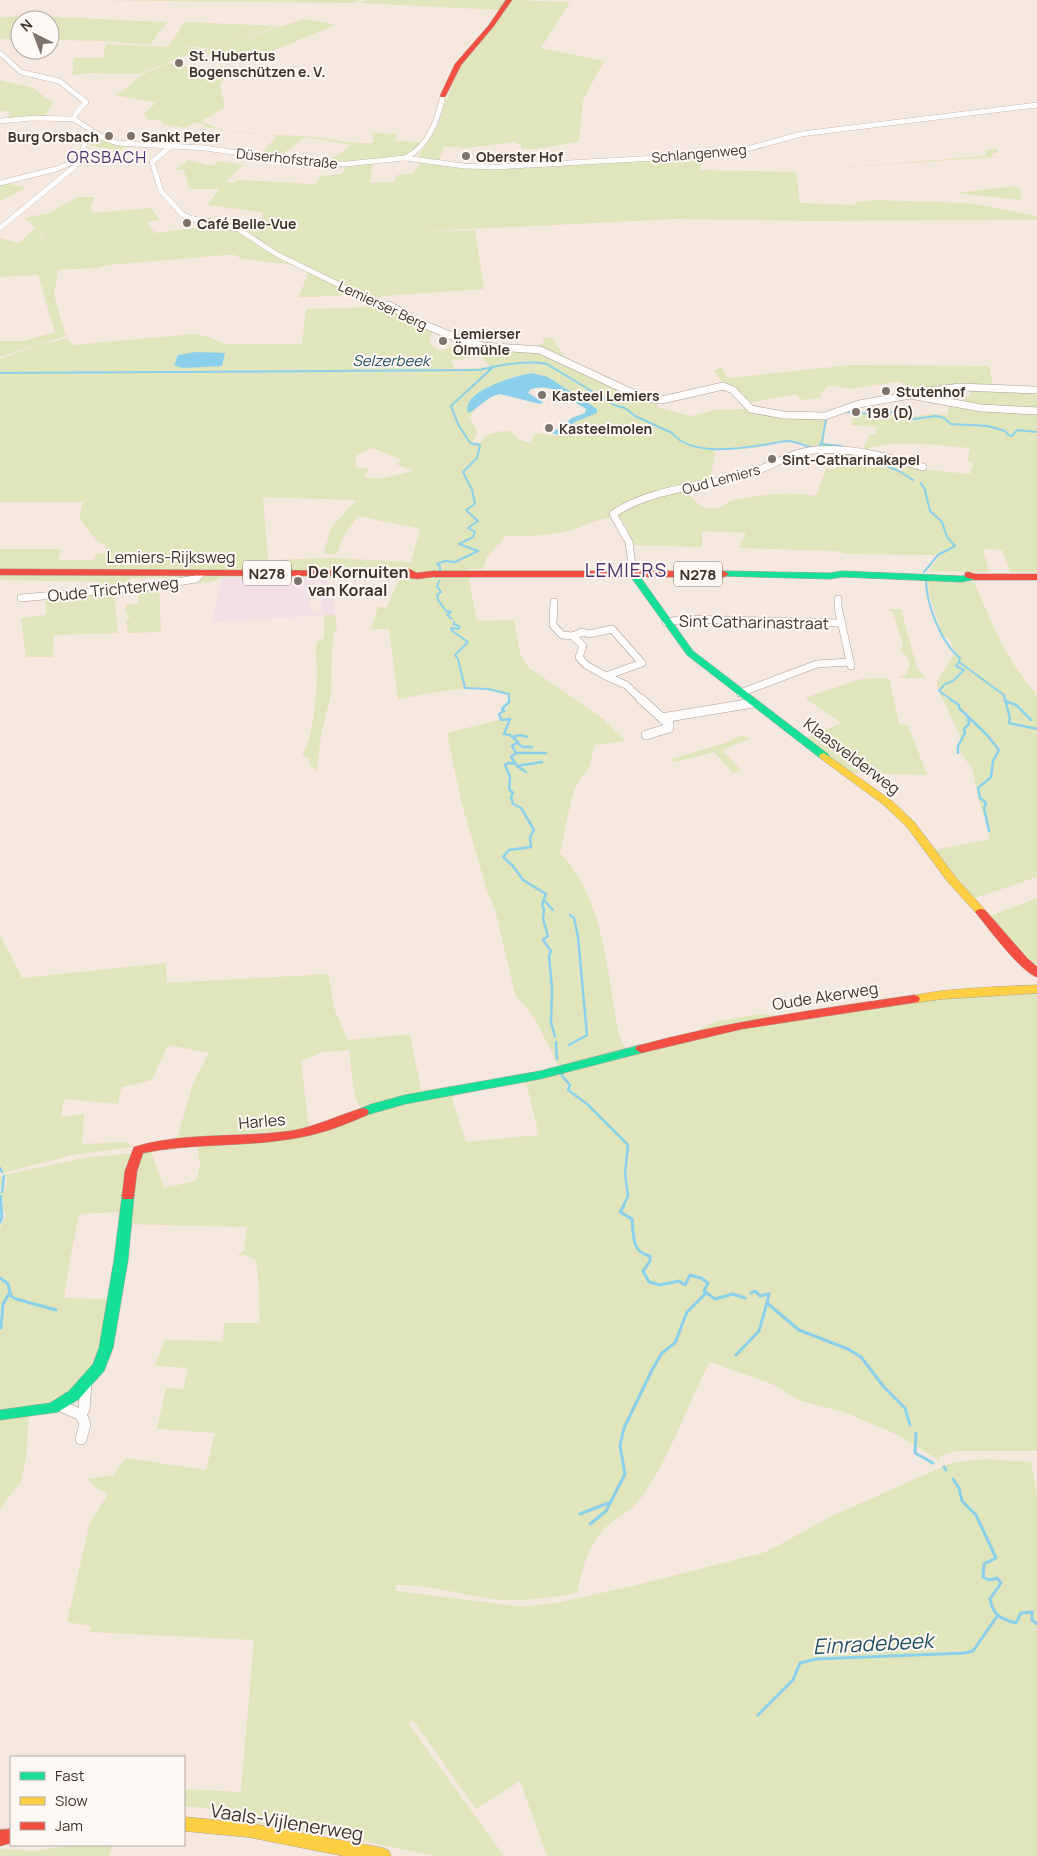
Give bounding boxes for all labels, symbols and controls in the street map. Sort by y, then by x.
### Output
north arrow [10,10,60,60]
text: N [16,15,36,35]
place label: St. Hubertus Bogenschützen e. V. [189,46,326,81]
marker: St. Hubertus Bogenschützen e. V. [173,57,185,69]
place label: Burg Orsbach [8,127,99,146]
place label: Sankt Peter [141,127,221,146]
marker: Burg Orsbach [103,130,115,142]
marker: Sankt Peter [125,130,137,142]
street label: Schlangenweg [651,139,747,167]
street label: Düserhofstraße [235,143,339,173]
district label: ORSBACH [67,146,147,168]
place label: Oberster Hof [476,147,564,166]
marker: Oberster Hof [460,150,472,162]
place label: Café Belle-Vue [197,214,296,233]
marker: Café Belle-Vue [181,217,193,229]
street label: Lemierser Berg [335,276,431,334]
place label: Lemierser Ölmühle [453,324,521,359]
marker: Lemierser Ölmühle [437,335,449,347]
water label: Selzerbeek [353,350,432,371]
place label: Stutenhof [896,382,966,401]
marker: Stutenhof [880,385,892,397]
place label: Kasteel Lemiers [552,386,660,405]
marker: Kasteel Lemiers [536,389,548,401]
place label: 198 (D) [866,403,914,422]
marker: 198 (D) [850,406,862,418]
place label: Kasteelmolen [559,419,652,438]
marker: Kasteelmolen [543,422,555,434]
place label: Sint-Catharinakapel [782,450,920,469]
marker: Sint-Catharinakapel [766,453,778,465]
street label: Oud Lemiers [680,459,762,499]
street label: Lemiers-Rijksweg [107,546,235,568]
district label: LEMIERS [585,557,667,583]
road number: N278 [243,560,291,586]
place label: De Kornuiten van Koraal [308,561,408,601]
road number: N278 [674,562,722,586]
street label: Oude Trichterweg [46,571,180,607]
marker: De Kornuiten van Koraal [292,575,304,587]
street label: Sint Catharinastraat [679,610,829,634]
street label: Klaasvelderweg [799,712,905,800]
street label: Oude Akerweg [770,977,880,1015]
street label: Harles [238,1108,286,1134]
water label: Einradebeek [812,1626,936,1660]
legend [10,1756,185,1846]
text: Fast [55,1765,84,1786]
text: Slow [55,1790,88,1811]
street label: Vaals-Vijlenerweg [209,1797,365,1847]
text: Jam [55,1815,83,1836]

